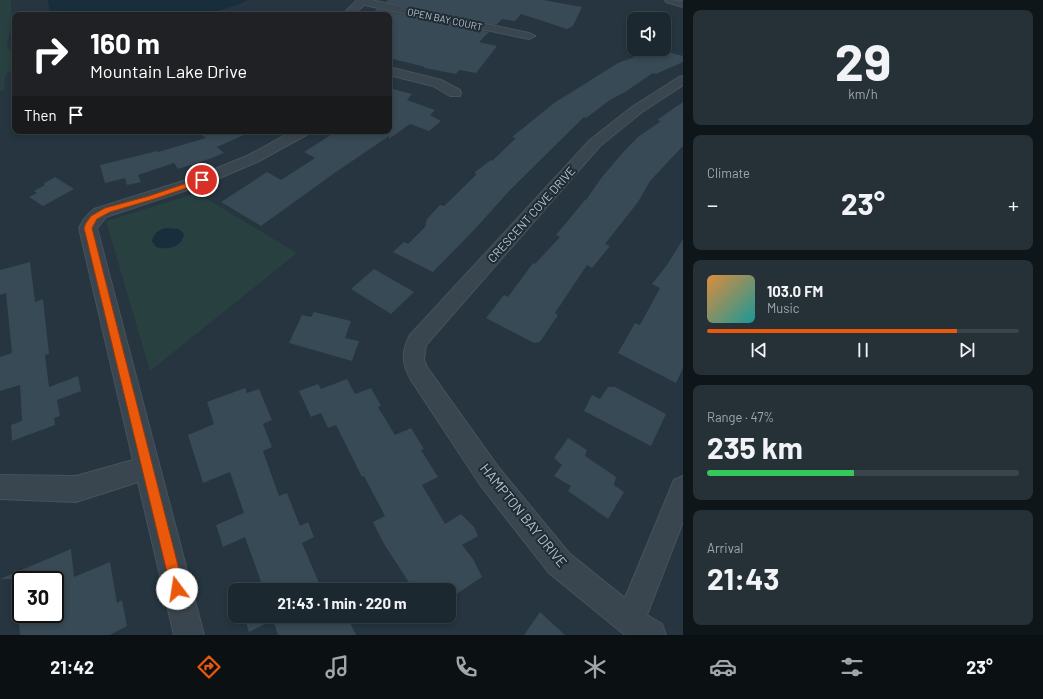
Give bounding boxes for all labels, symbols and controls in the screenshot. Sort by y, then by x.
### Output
street label: OPEN BAY COURT [406,5,484,33]
map controls [627,12,671,56]
button: sound [627,12,671,56]
text: 160 m [90,26,160,60]
icon: right [24,28,76,80]
text: 29 [835,29,891,91]
text: Mountain Lake Drive [90,60,247,82]
text: km/h [848,86,878,102]
icon: arrive [65,104,87,126]
text: Then [24,106,57,124]
pin [185,163,219,197]
street label: CRESCENT COVE DRIVE [484,163,578,265]
text: Climate [707,165,750,181]
icon: arrive [191,169,213,191]
text: 23° [841,185,885,221]
text: − [707,191,718,217]
text: + [1008,191,1019,217]
text: 103.0 FM [767,282,823,300]
text: Music [767,300,800,316]
icon: previous [748,339,770,361]
icon: pause [852,339,874,361]
icon: next [956,339,978,361]
text: Range · 47% [707,409,774,425]
text: 235 km [707,429,803,465]
street label: HAMPTON BAY DRIVE [477,460,571,570]
text: Arrival [707,540,743,556]
text: 21:43 [707,560,780,596]
position arrow [156,568,198,610]
speed limit sign: 30 [12,571,64,623]
text: 21:43 · 1 min · 220 m [277,594,407,612]
icon: directions [195,653,223,681]
icon: music [323,653,351,681]
icon: phone [452,653,480,681]
icon: climate [581,653,609,681]
icon: car [709,653,737,681]
icon: filters [838,653,866,681]
text: 21:42 [50,656,94,678]
text: 23° [966,656,993,678]

